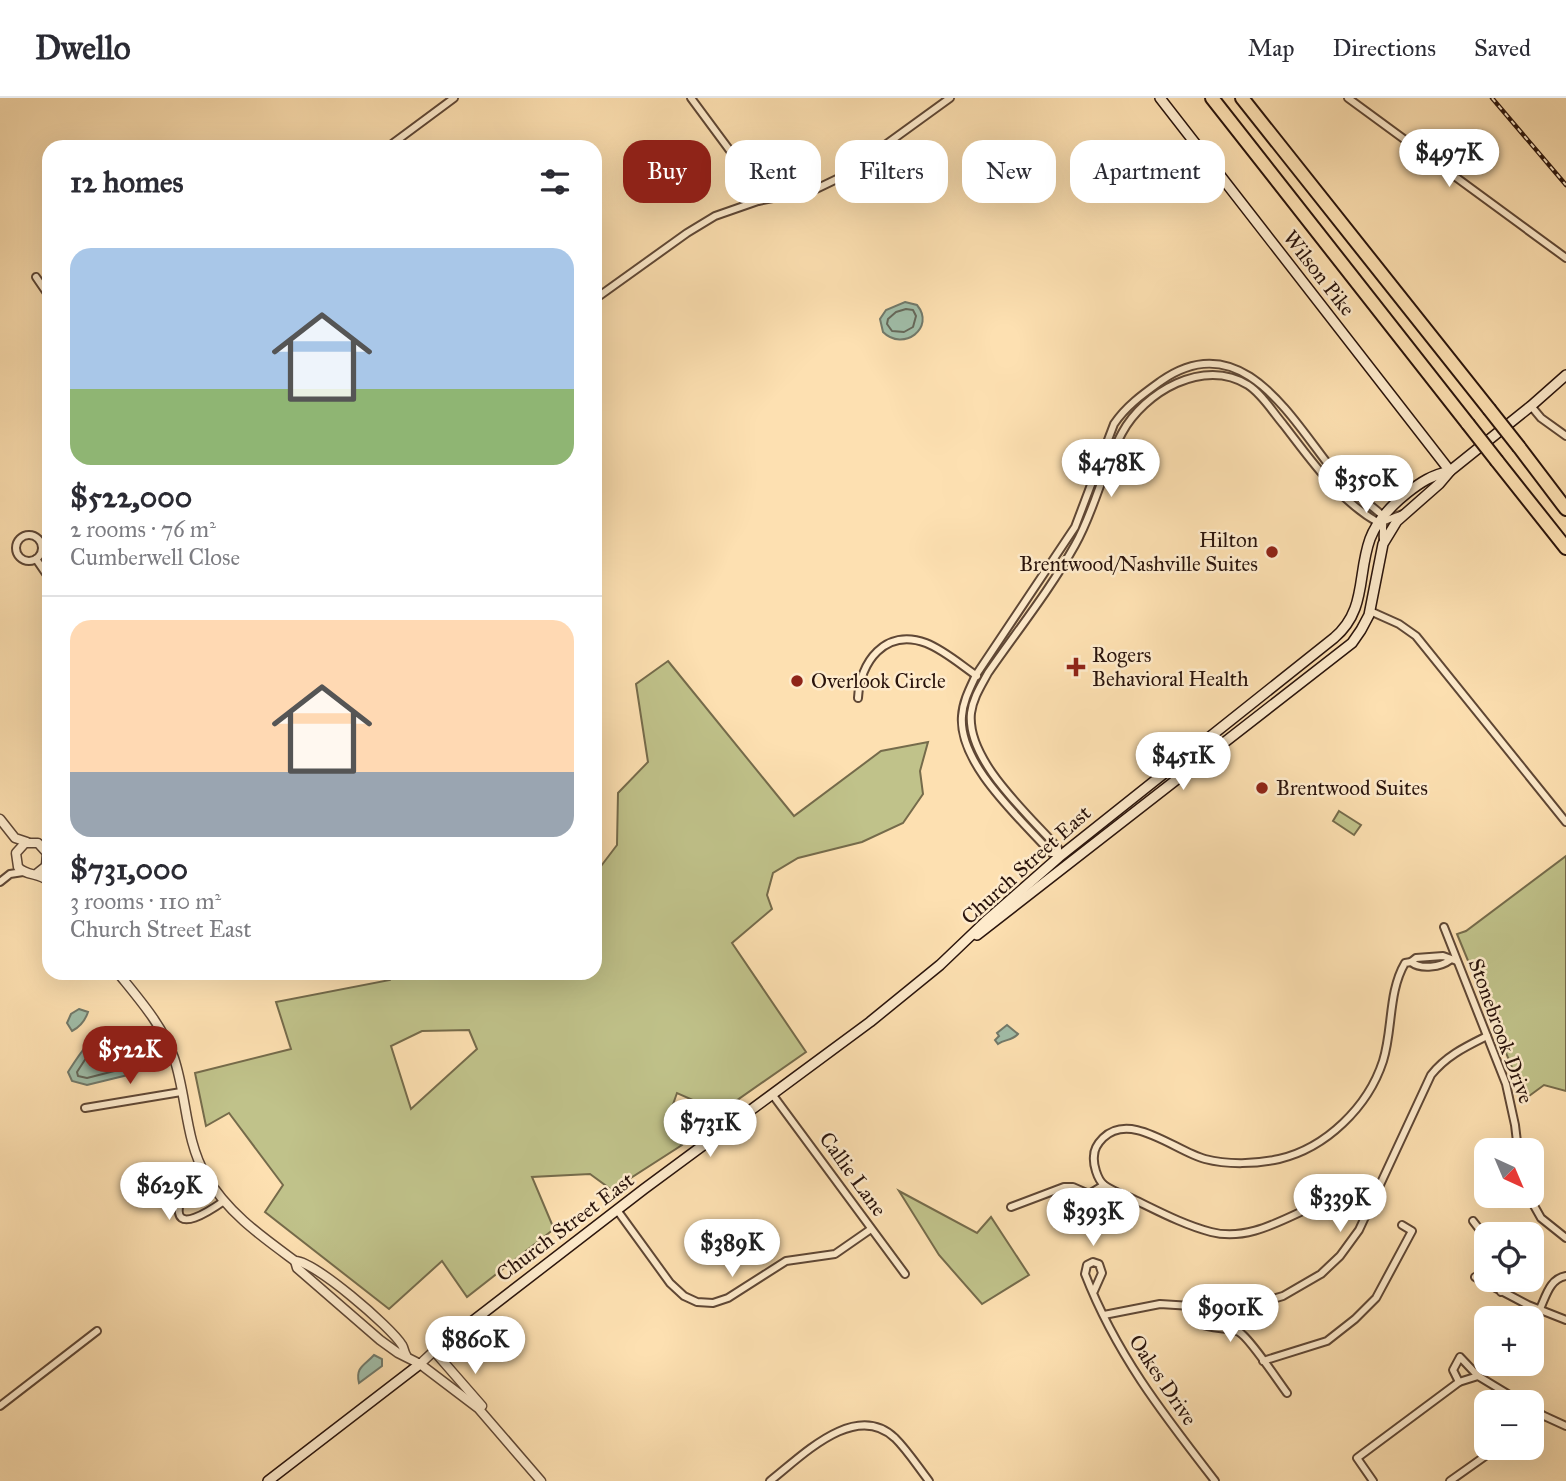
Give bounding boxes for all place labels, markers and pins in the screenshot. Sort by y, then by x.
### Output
pin: $497K [1400,130,1498,189]
pin: $478K [1062,440,1160,499]
pin: $350K [1317,456,1415,515]
place label: Hilton Brentwood/Nashville Suites [1019,527,1258,577]
marker: Hilton Brentwood/Nashville Suites [1264,544,1280,560]
place label: Rogers Behavioral Health [1092,642,1249,692]
marker: Rogers Behavioral Health [1066,657,1086,677]
place label: Overlook Circle [811,668,946,694]
marker: Overlook Circle [789,673,805,689]
pin: $451K [1134,732,1232,792]
place label: Brentwood Suites [1276,775,1428,801]
marker: Brentwood Suites [1254,780,1270,796]
pin: $522K [81,1026,179,1086]
pin: $731K [661,1100,759,1159]
pin: $629K [120,1162,218,1222]
pin: $339K [1291,1174,1389,1234]
pin: $393K [1044,1188,1142,1248]
pin: $389K [683,1220,781,1279]
pin: $901K [1181,1284,1279,1344]
pin: $860K [426,1316,524,1376]

